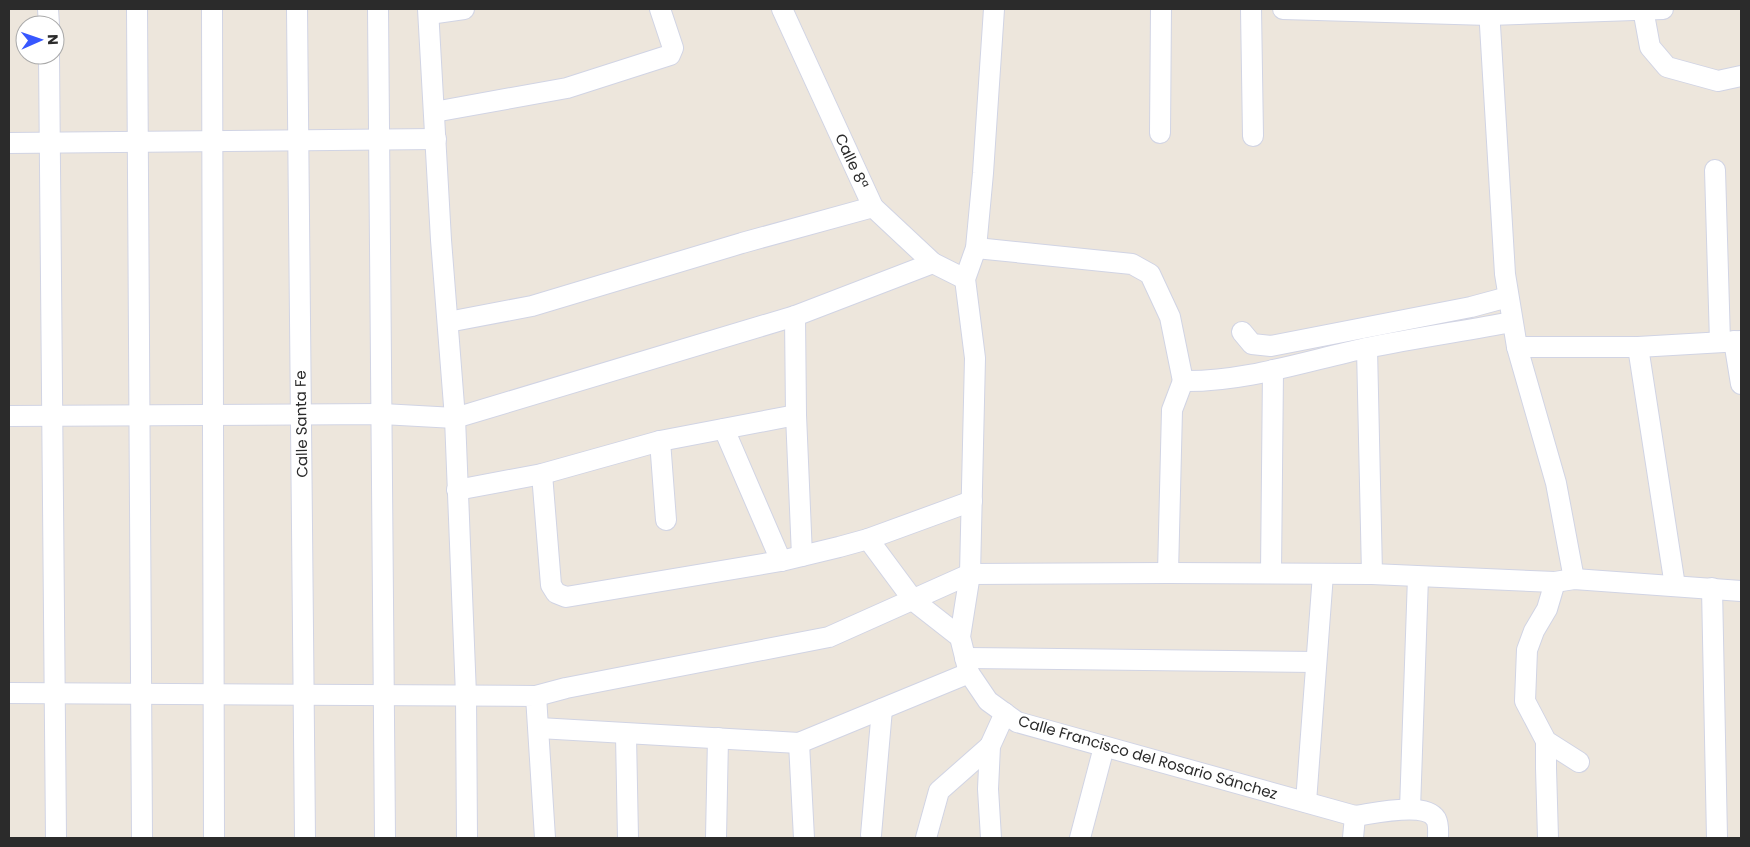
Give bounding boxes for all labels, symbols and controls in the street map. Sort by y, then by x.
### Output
north arrow [15,15,65,65]
text: N [43,34,63,45]
street label: Calle 8ª [830,130,874,192]
street label: Calle Santa Fe [290,370,312,478]
street label: Calle Francisco del Rosario Sánchez [1016,710,1280,804]

